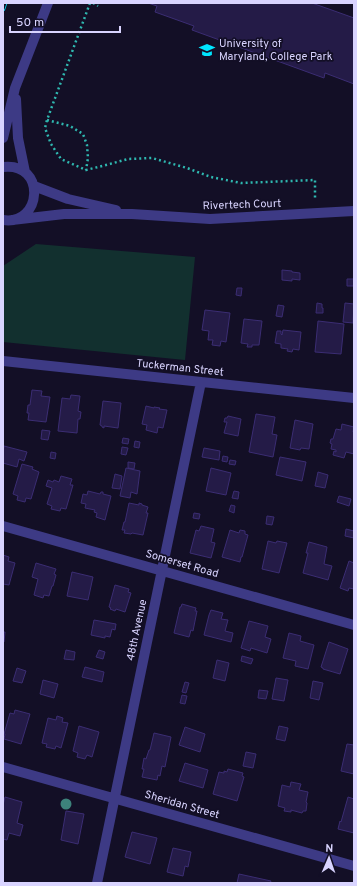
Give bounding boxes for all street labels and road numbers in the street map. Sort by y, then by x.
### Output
street label: Rivertech Court [202,197,282,213]
street label: Tuckerman Street [136,356,224,380]
street label: Somerset Road [144,547,220,581]
street label: 48th Avenue [124,598,150,662]
street label: Sheridan Street [143,788,221,822]

